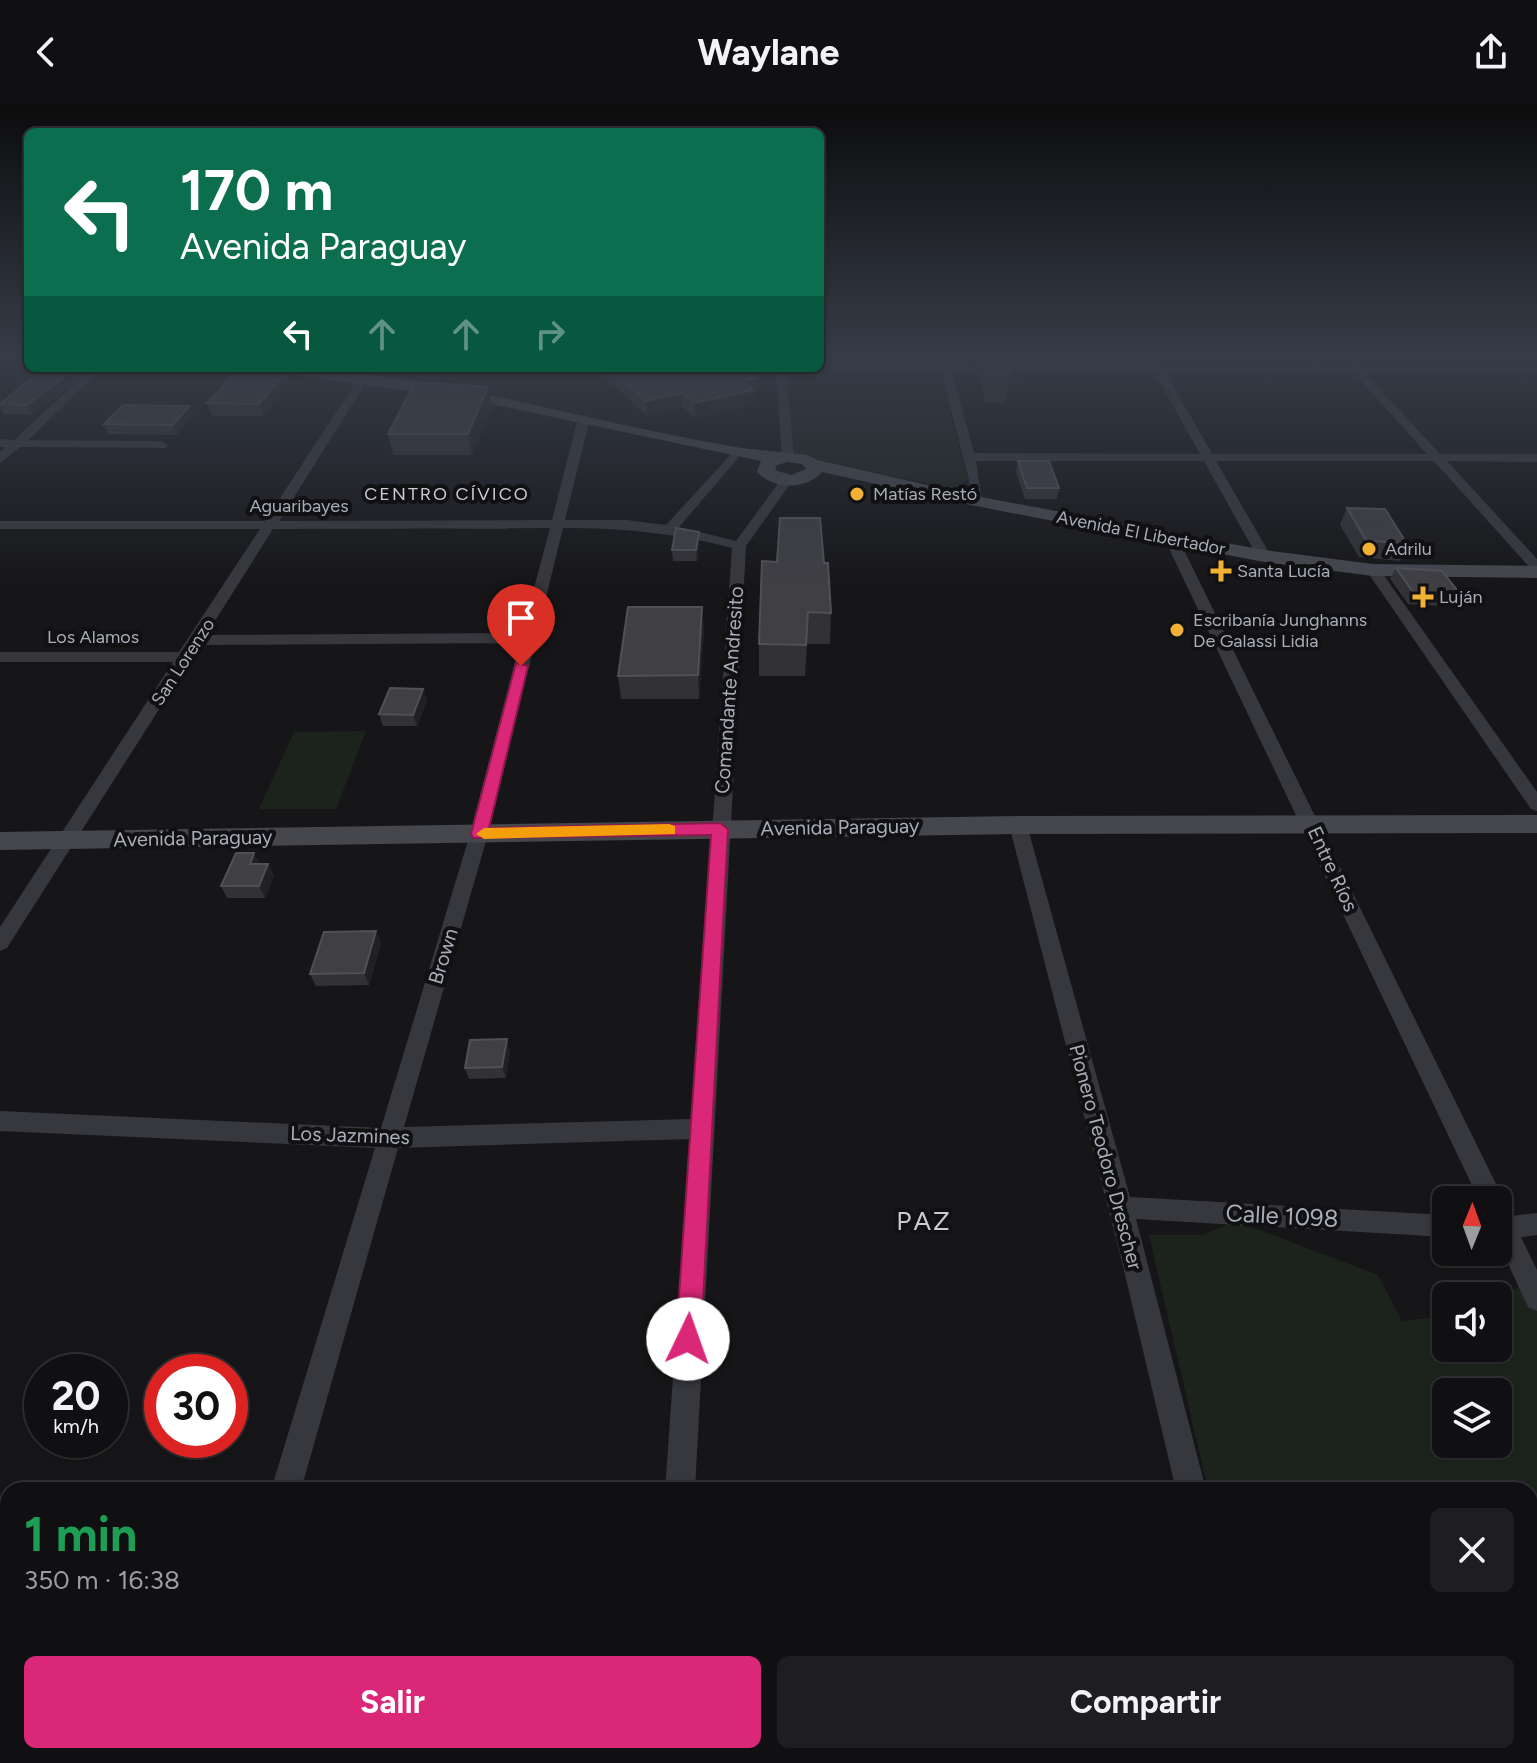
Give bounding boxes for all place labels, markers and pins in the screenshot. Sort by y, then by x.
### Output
place label: Matías Restó [873,483,977,505]
marker: Matías Restó [848,485,866,503]
place label: Adrilu [1385,538,1432,560]
marker: Adrilu [1360,540,1378,558]
place label: Santa Lucía [1237,560,1330,582]
marker: Santa Lucía [1212,562,1230,580]
pin [487,584,555,666]
place label: Luján [1439,586,1482,608]
marker: Luján [1414,588,1432,606]
place label: Escribanía Junghanns De Galassi Lidia [1193,609,1367,652]
marker: Escribanía Junghanns De Galassi Lidia [1168,621,1186,639]

